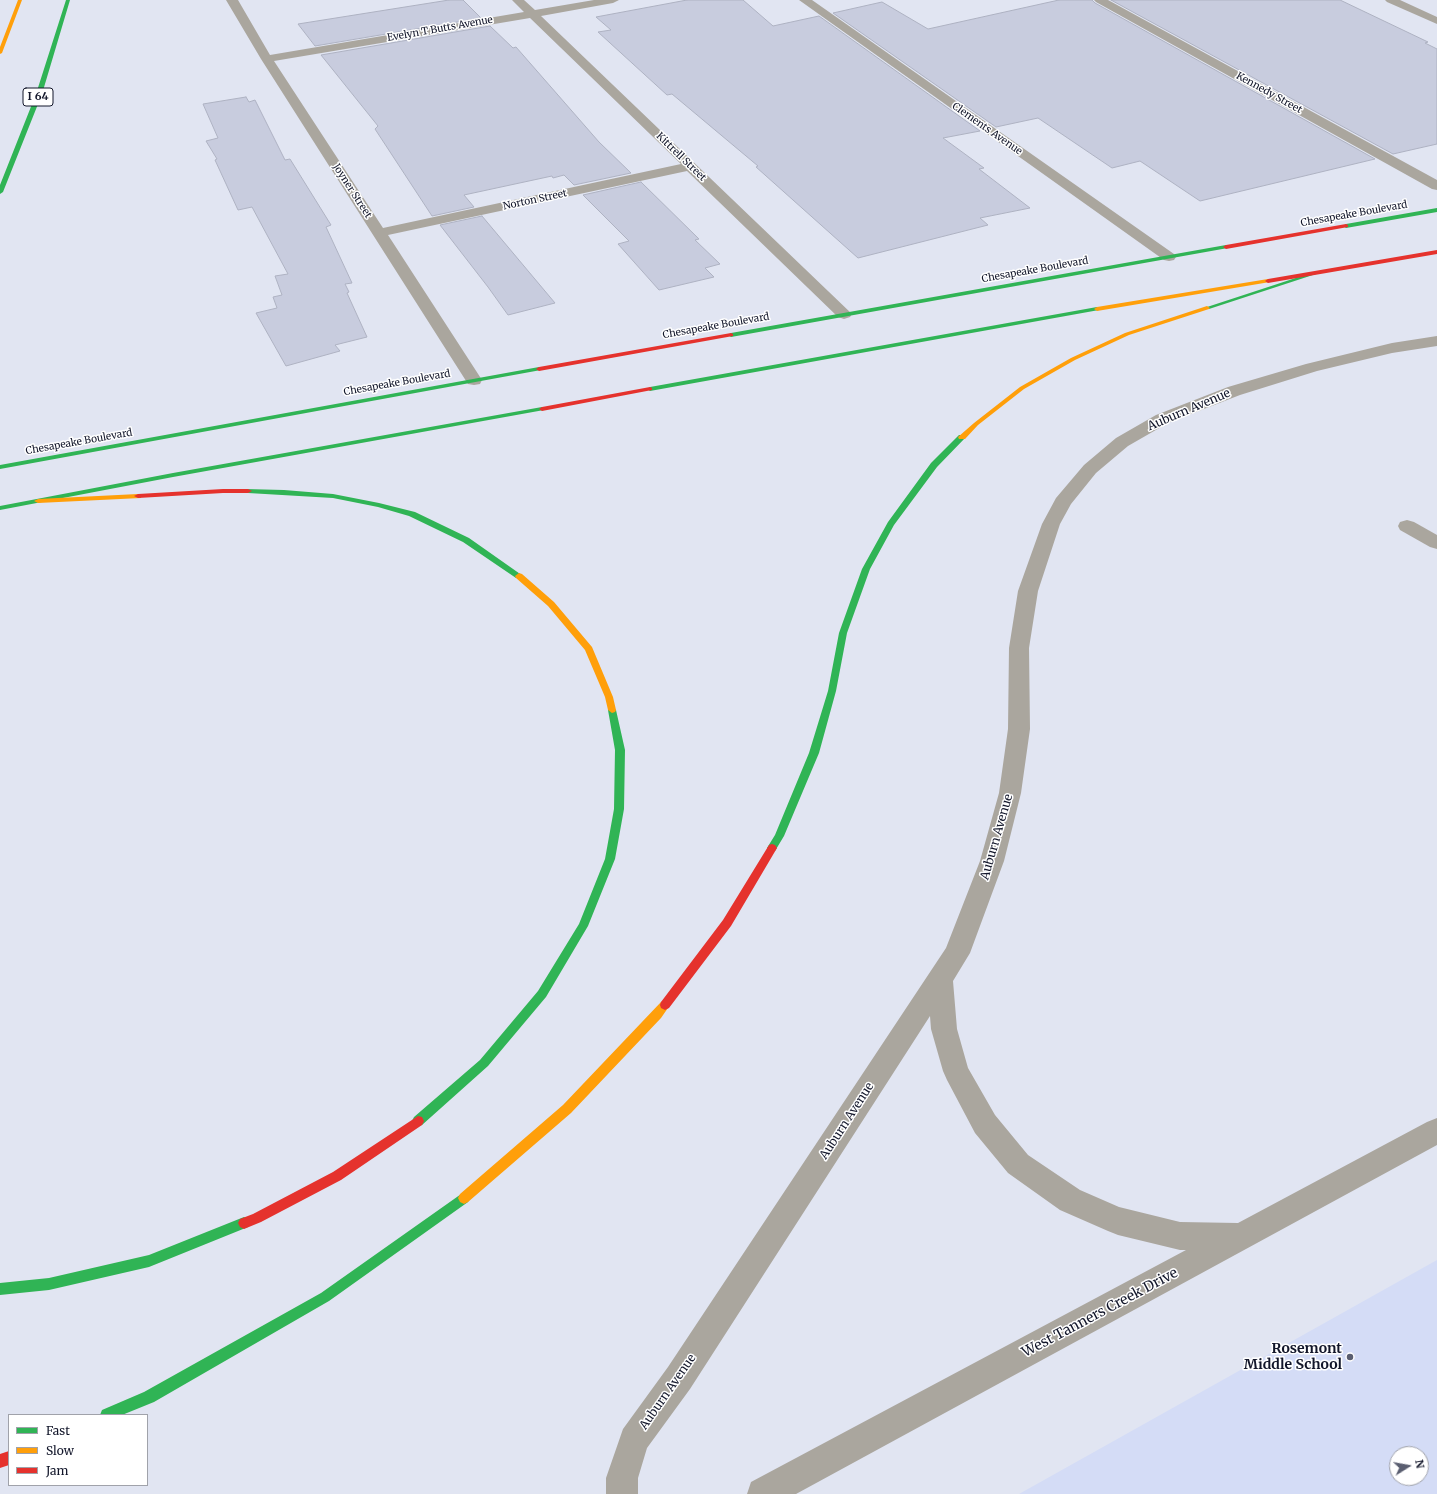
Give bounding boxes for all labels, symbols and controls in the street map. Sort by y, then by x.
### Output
street label: Evelyn T Butts Avenue [386,14,494,44]
street label: Kennedy Street [1234,70,1304,116]
road number: I 64 [23,88,53,106]
street label: Clements Avenue [950,100,1024,158]
street label: Kittrell Street [654,130,708,184]
street label: Joyner Street [330,162,374,220]
street label: Norton Street [502,187,568,213]
street label: Chesapeake Boulevard [1300,199,1408,229]
street label: Chesapeake Boulevard [981,255,1089,285]
street label: Chesapeake Boulevard [662,311,770,341]
street label: Chesapeake Boulevard [343,368,451,398]
street label: Auburn Avenue [1145,386,1233,434]
street label: Chesapeake Boulevard [25,427,133,457]
street label: Auburn Avenue [978,792,1016,882]
street label: Auburn Avenue [817,1080,877,1162]
street label: West Tanners Creek Drive [1019,1265,1181,1361]
place label: Rosemont Middle School [1244,1341,1342,1374]
street label: Auburn Avenue [637,1352,699,1432]
marker: Rosemont Middle School [1345,1352,1355,1362]
legend [8,1414,148,1486]
text: Fast [46,1423,70,1438]
text: Slow [46,1443,74,1458]
north arrow [1389,1446,1429,1486]
text: N [1412,1458,1427,1470]
text: Jam [46,1463,68,1478]

